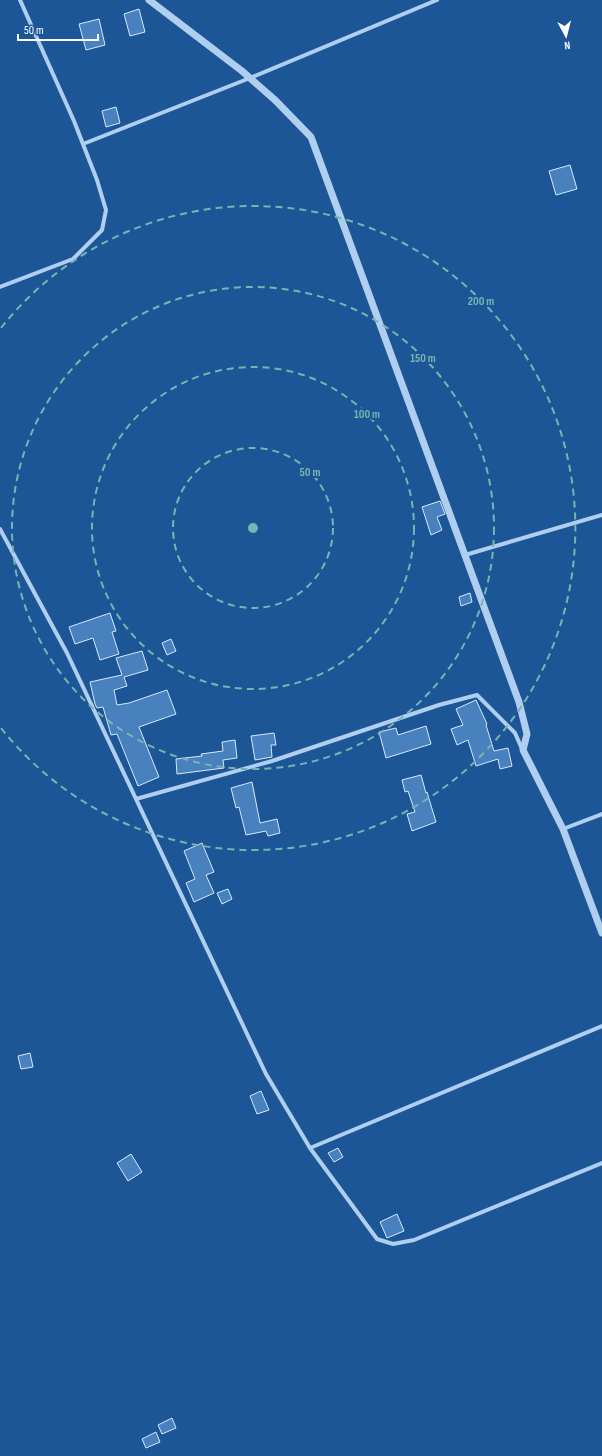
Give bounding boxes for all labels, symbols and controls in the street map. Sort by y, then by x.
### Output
scale bar [18,16,98,42]
north arrow [546,16,586,56]
text: 50 m [24,23,44,38]
text: N [563,39,571,52]
text: 200 m [468,294,494,309]
text: 150 m [410,351,436,366]
text: 100 m [354,407,380,422]
text: 50 m [300,465,320,480]
centre of rings [246,521,260,535]

